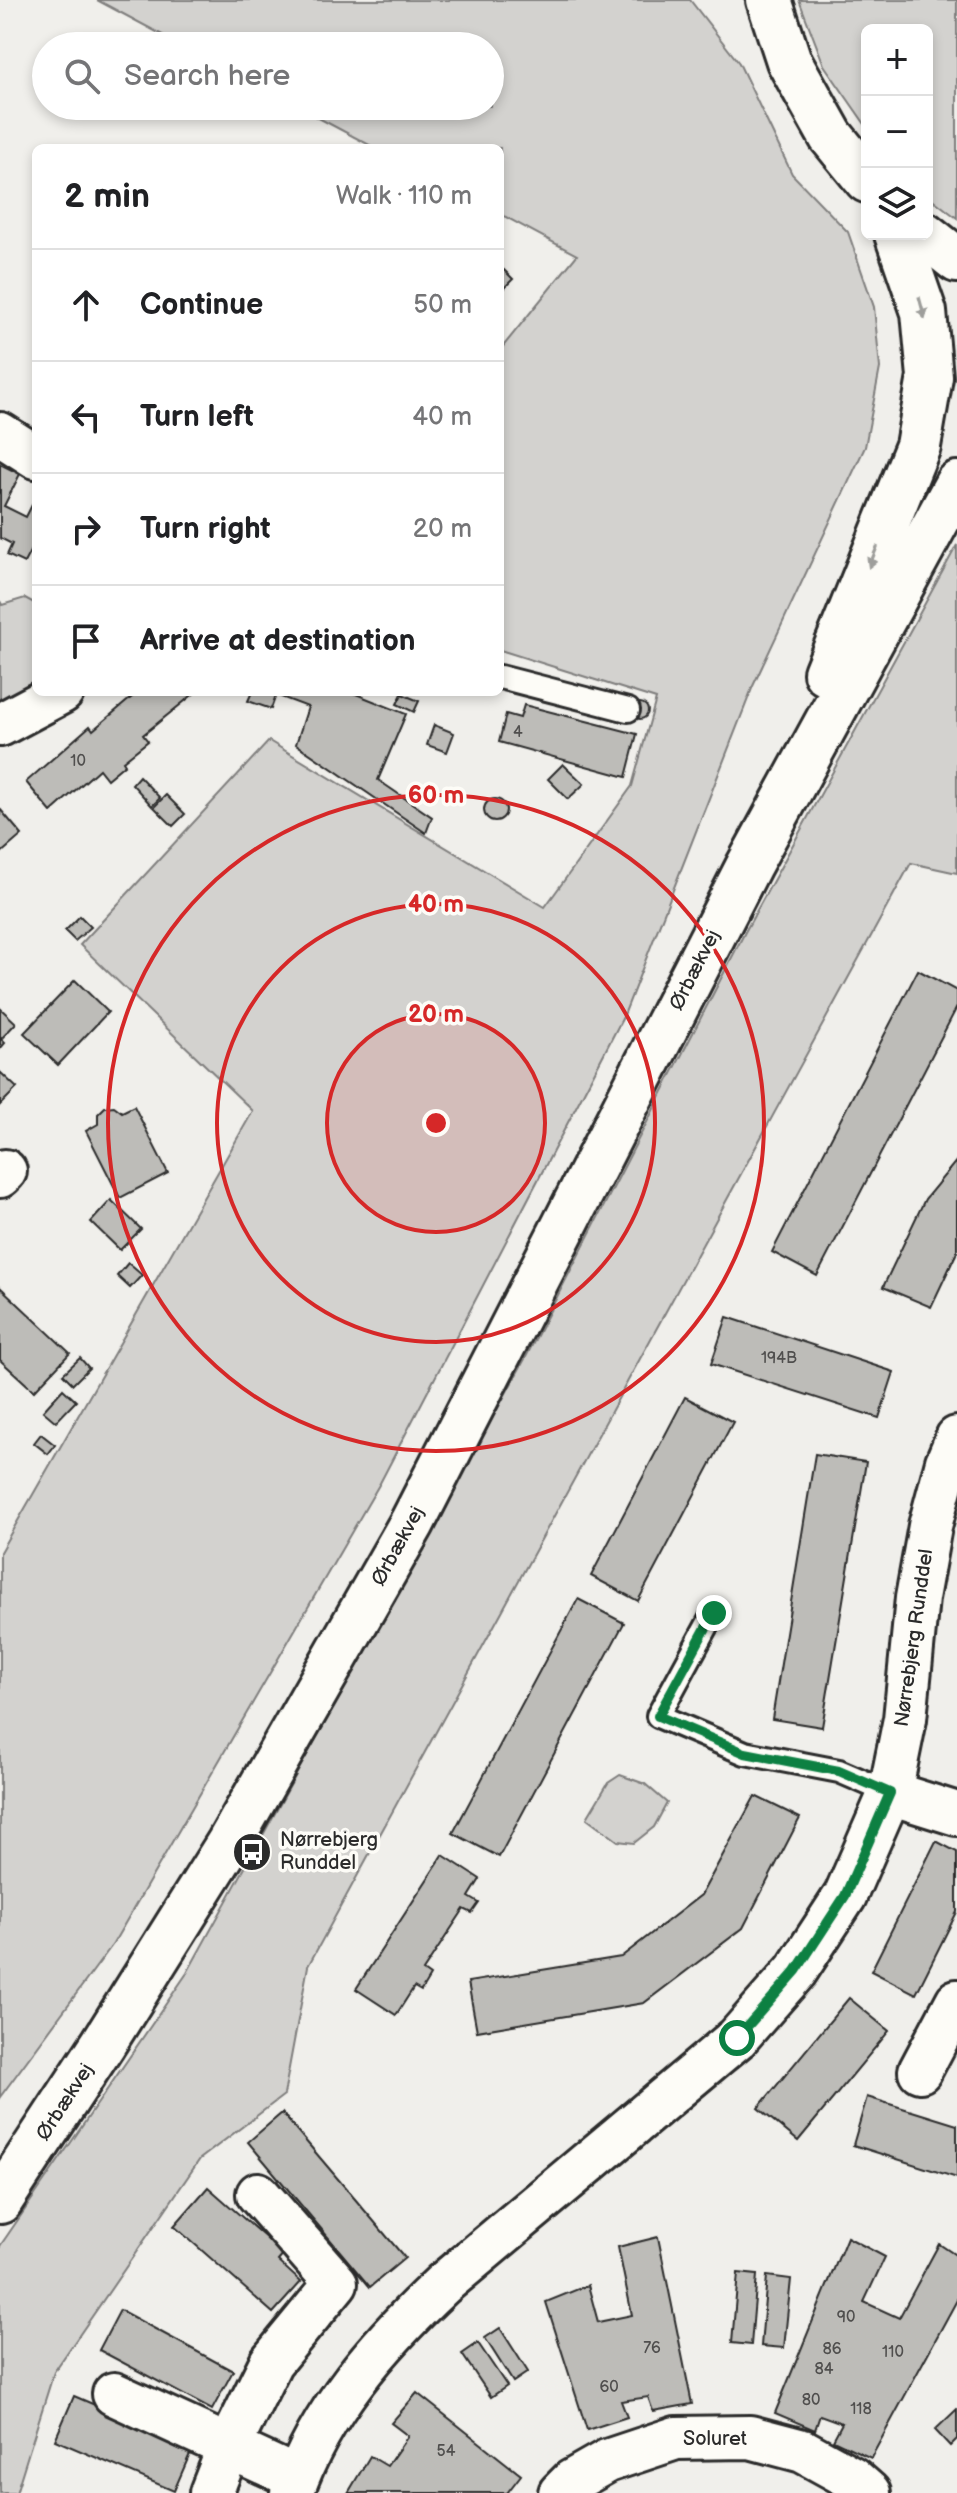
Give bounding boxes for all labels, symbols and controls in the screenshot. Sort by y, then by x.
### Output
map controls [861,24,933,240]
button: + [861,24,933,96]
search box [32,32,504,120]
icon: search [60,54,104,98]
text: Search here [124,58,290,94]
button: − [861,96,933,168]
button: layers [861,168,933,240]
text: 2 min [64,176,150,217]
text: Walk · 110 m [336,181,472,212]
icon: ahead [64,283,108,327]
text: Continue [140,287,263,323]
text: 50 m [413,290,472,321]
one-way arrow [916,296,928,321]
icon: left [64,395,108,439]
text: Turn left [140,399,254,435]
text: 40 m [412,402,472,433]
icon: right [64,507,108,551]
text: Turn right [140,511,271,547]
text: 20 m [413,514,472,545]
one-way arrow [866,545,879,569]
icon: arrive [64,619,108,663]
text: Arrive at destination [140,623,416,659]
house number: 4 [513,723,523,742]
house number: 10 [70,752,86,771]
text: 60 m [408,781,464,810]
text: 40 m [408,890,464,919]
street label: Ørbækvej [665,926,725,1014]
text: 20 m [408,1000,464,1029]
centre of rings [422,1109,450,1137]
house number: 194B [761,1349,797,1368]
street label: Ørbækvej [366,1502,430,1590]
street label: Nørrebjerg Runddel [890,1548,938,1728]
route end [696,1595,732,1631]
place label: Nørrebjerg Runddel [280,1828,378,1875]
bus stop icon: Nørrebjerg Runddel [231,1831,273,1873]
route start [719,2020,755,2056]
street label: Ørbækvej [31,2059,99,2145]
house number: 90 [837,2308,855,2327]
house number: 76 [643,2339,661,2358]
house number: 86 [822,2340,842,2359]
house number: 110 [882,2343,904,2362]
house number: 84 [814,2360,834,2379]
house number: 60 [599,2378,619,2397]
house number: 80 [802,2391,820,2410]
house number: 118 [850,2400,872,2419]
street label: Soluret [683,2427,747,2451]
house number: 54 [437,2442,456,2461]

